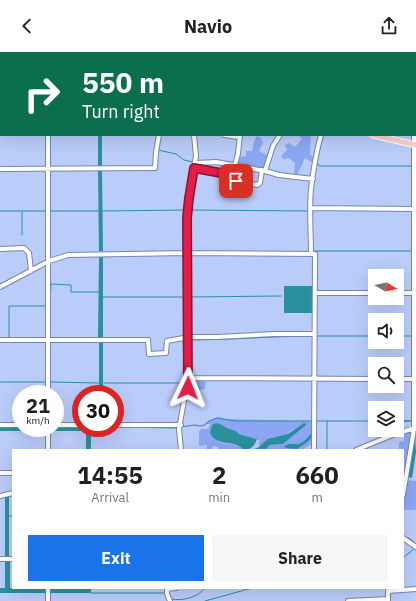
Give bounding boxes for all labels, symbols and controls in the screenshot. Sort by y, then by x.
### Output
icon: back [16,15,38,37]
text: Navio [184,15,232,38]
icon: share [378,15,400,37]
text: 550 m [82,64,164,101]
icon: right [16,68,68,120]
text: Turn right [82,100,160,123]
pin [219,164,253,198]
icon: arrive [225,170,247,192]
north arrow [368,269,404,305]
map controls [368,269,404,437]
button: sound [368,313,404,349]
button: search [368,357,404,393]
position arrow [167,367,209,409]
speed limit sign: 30 [72,385,124,437]
text: 21 [26,392,50,419]
button: layers [368,401,404,437]
text: km/h [26,414,50,427]
text: 14:55 [77,459,143,491]
text: 2 [212,459,226,491]
text: 660 [295,459,339,491]
text: Arrival [91,489,129,506]
text: min [208,489,230,506]
text: m [311,489,323,506]
button: Exit [28,535,204,581]
button: Share [212,535,388,581]

